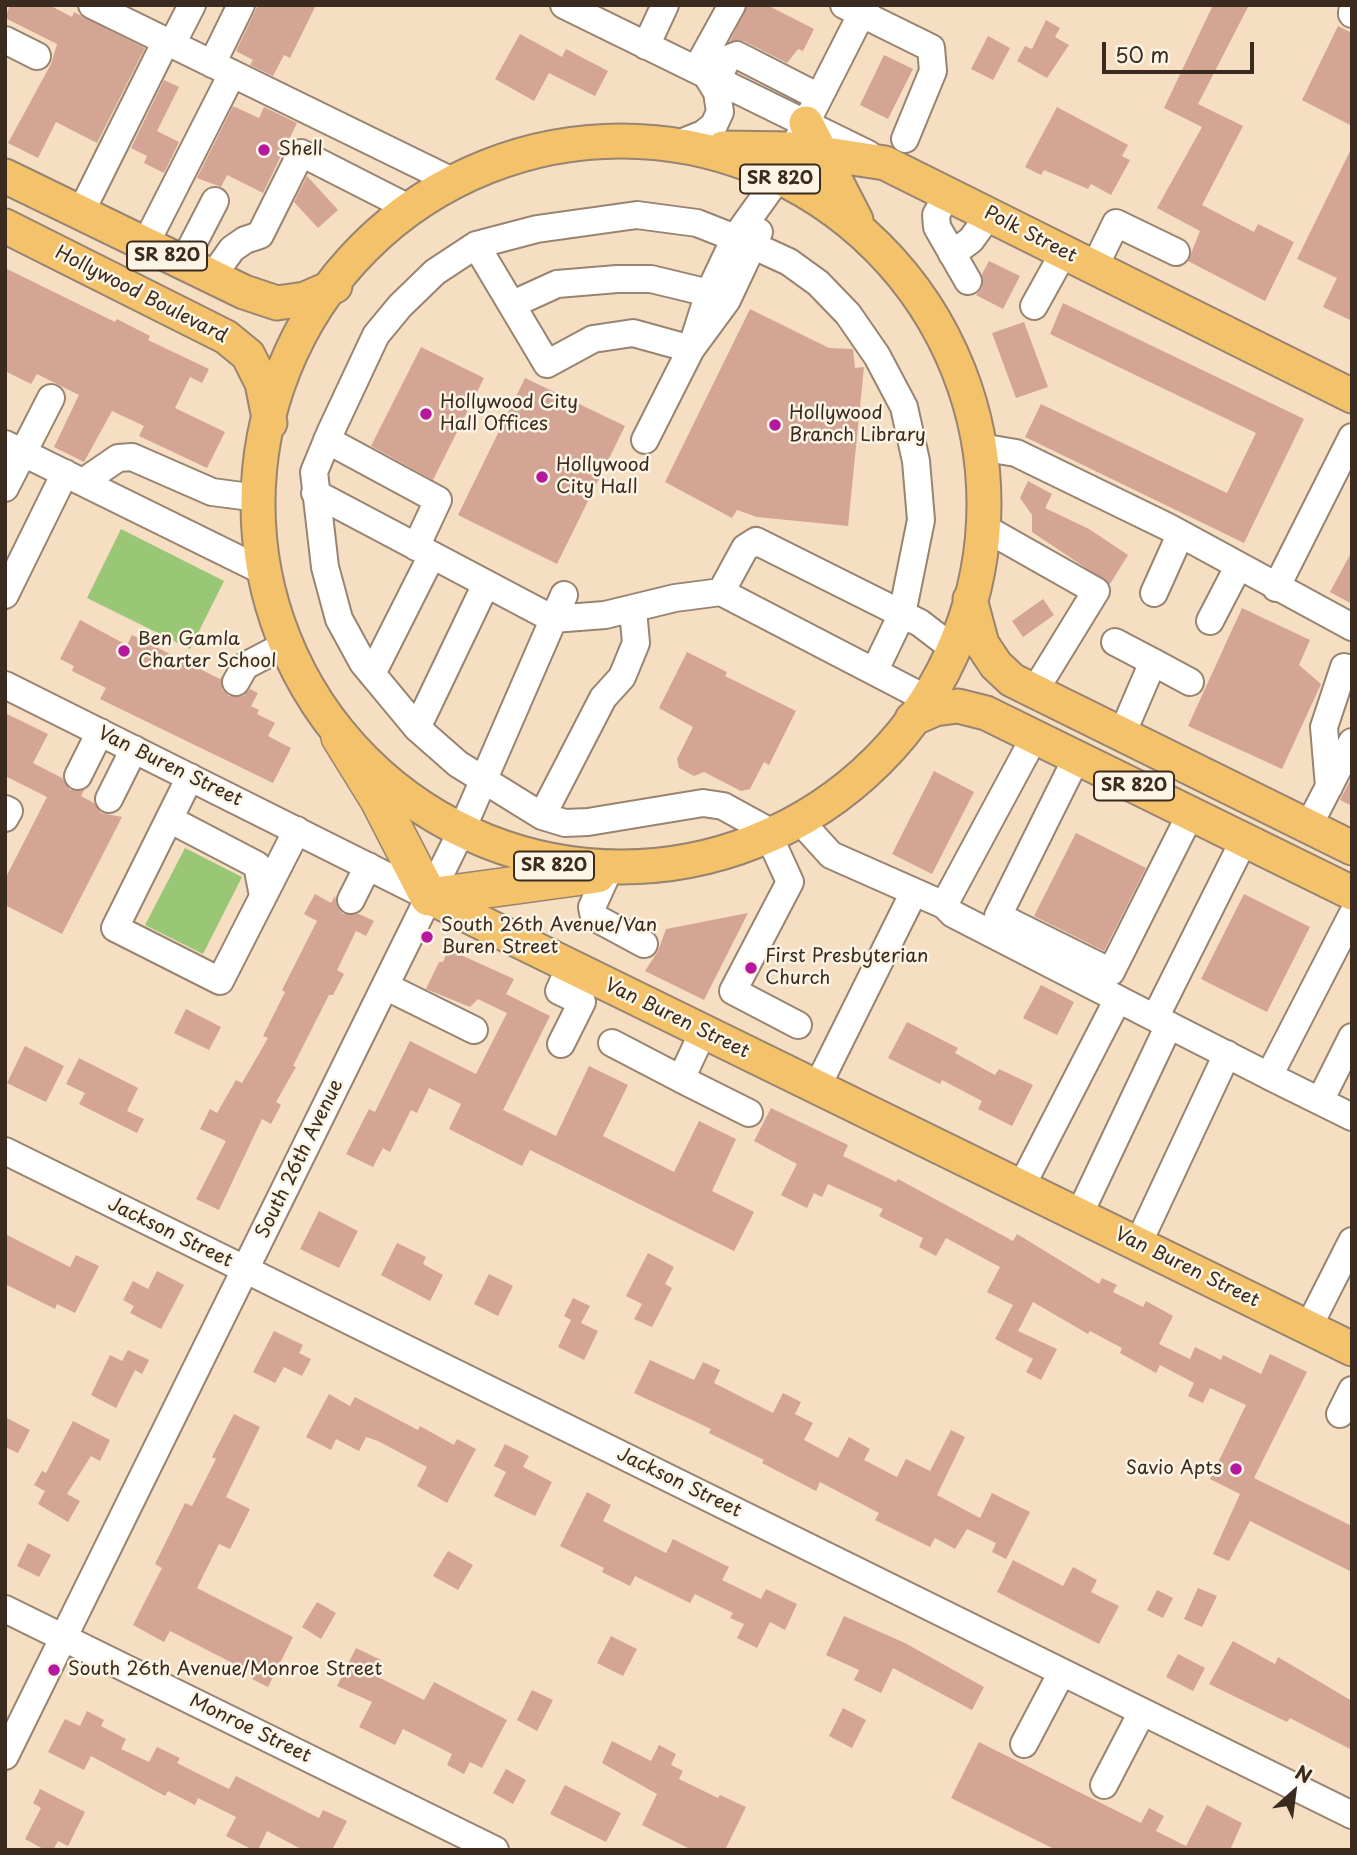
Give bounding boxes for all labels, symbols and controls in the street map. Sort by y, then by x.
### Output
scale bar [1105,28,1257,72]
text: 50 m [1115,38,1169,70]
place label: Shell [278,139,323,161]
marker: Shell [256,142,272,158]
road number: SR 820 [740,164,820,194]
street label: Polk Street [980,202,1080,268]
street label: Hollywood Boulevard [51,242,231,348]
road number: SR 820 [127,242,207,270]
place label: Hollywood City Hall Offices [440,392,578,436]
place label: Hollywood Branch Library [789,403,926,447]
marker: Hollywood City Hall Offices [418,406,434,422]
marker: Hollywood Branch Library [767,417,783,433]
place label: Hollywood City Hall [556,455,650,499]
marker: Hollywood City Hall [534,469,550,485]
place label: Ben Gamla Charter School [138,629,277,673]
marker: Ben Gamla Charter School [116,643,132,659]
street label: Van Buren Street [94,722,246,812]
road number: SR 820 [1094,772,1174,800]
road number: SR 820 [514,852,594,880]
place label: South 26th Avenue/Van Buren Street [441,915,657,959]
marker: South 26th Avenue/Van Buren Street [419,929,435,945]
place label: First Presbyterian Church [765,946,928,990]
marker: First Presbyterian Church [743,960,759,976]
street label: Van Buren Street [601,974,753,1064]
street label: South 26th Avenue [252,1076,348,1242]
street label: Jackson Street [104,1193,236,1273]
street label: Van Buren Street [1111,1223,1263,1313]
street label: Jackson Street [613,1443,745,1523]
place label: Savio Apts [1126,1458,1222,1480]
marker: Savio Apts [1228,1461,1244,1477]
place label: South 26th Avenue/Monroe Street [68,1659,382,1681]
marker: South 26th Avenue/Monroe Street [46,1662,62,1678]
street label: Monroe Street [185,1690,315,1768]
north arrow [1259,1757,1329,1827]
text: N [1291,1758,1317,1789]

